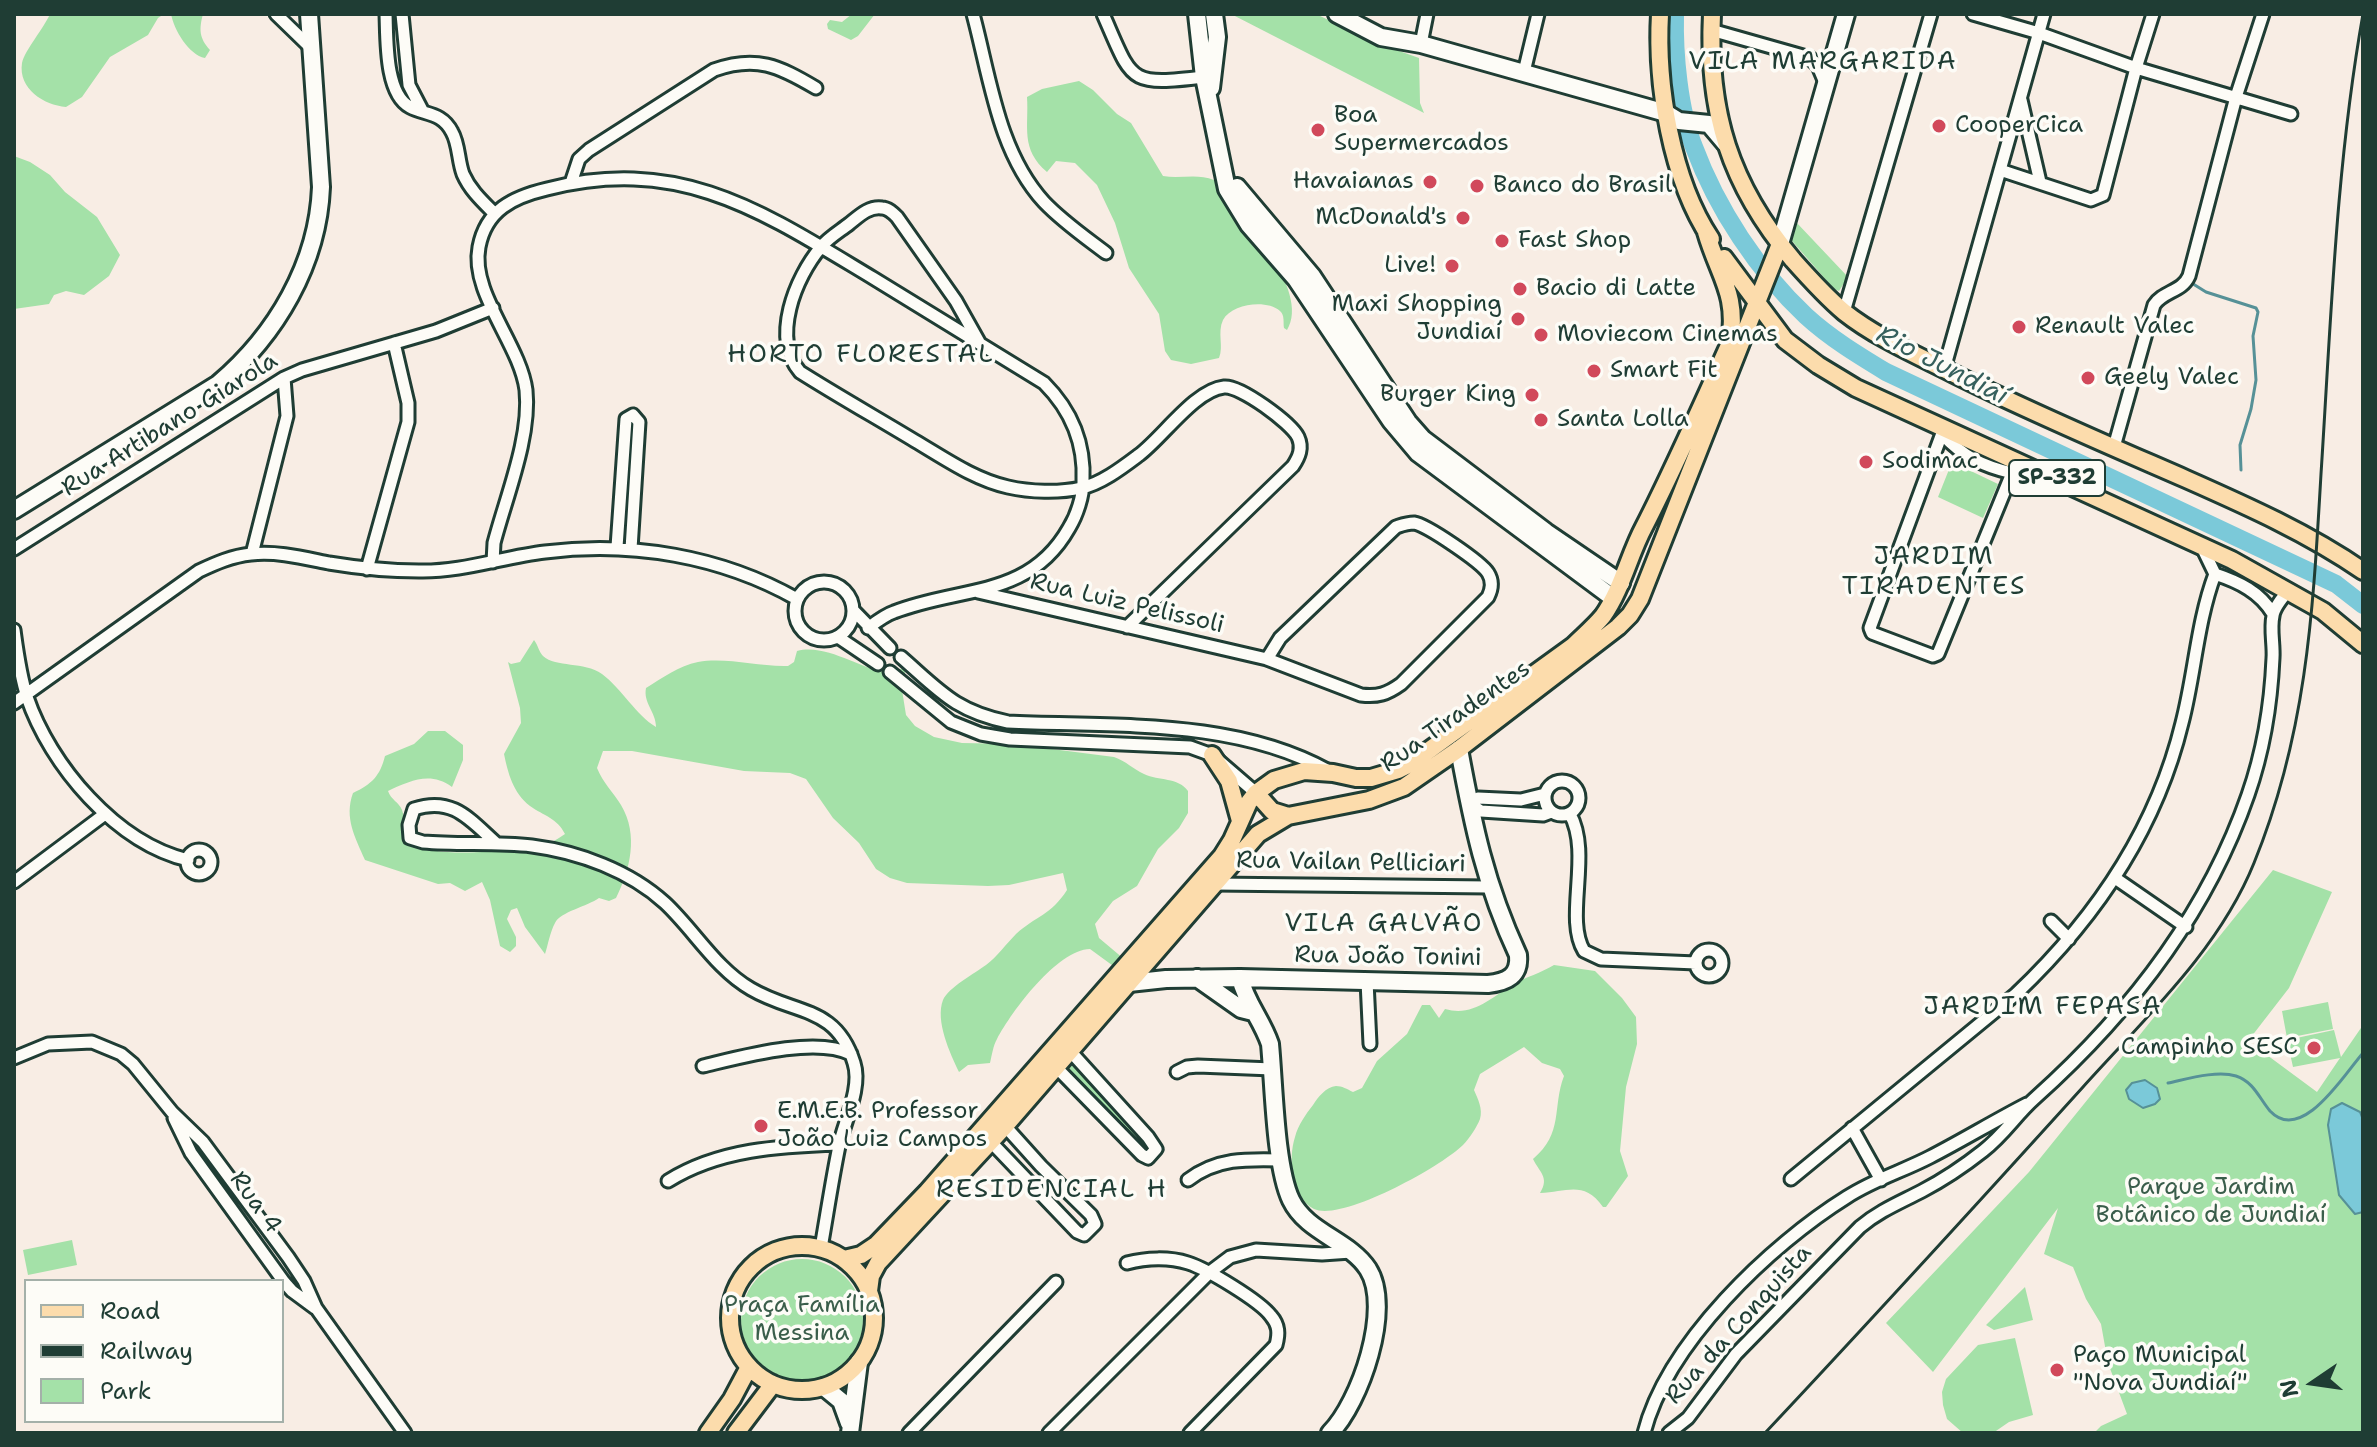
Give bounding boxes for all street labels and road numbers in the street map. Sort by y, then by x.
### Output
street label: Rua Artibano Giarola [57,347,283,503]
road number: SP-332 [2009,460,2105,496]
street label: Rua Luiz Pelissoli [1027,568,1227,640]
street label: Rua Tiradentes [1376,655,1536,779]
street label: Rua Vailan Pelliciari [1236,847,1466,879]
street label: Rua João Tonini [1294,941,1482,973]
street label: Rua 4 [223,1166,287,1240]
street label: Rua da Conquista [1660,1239,1818,1411]

